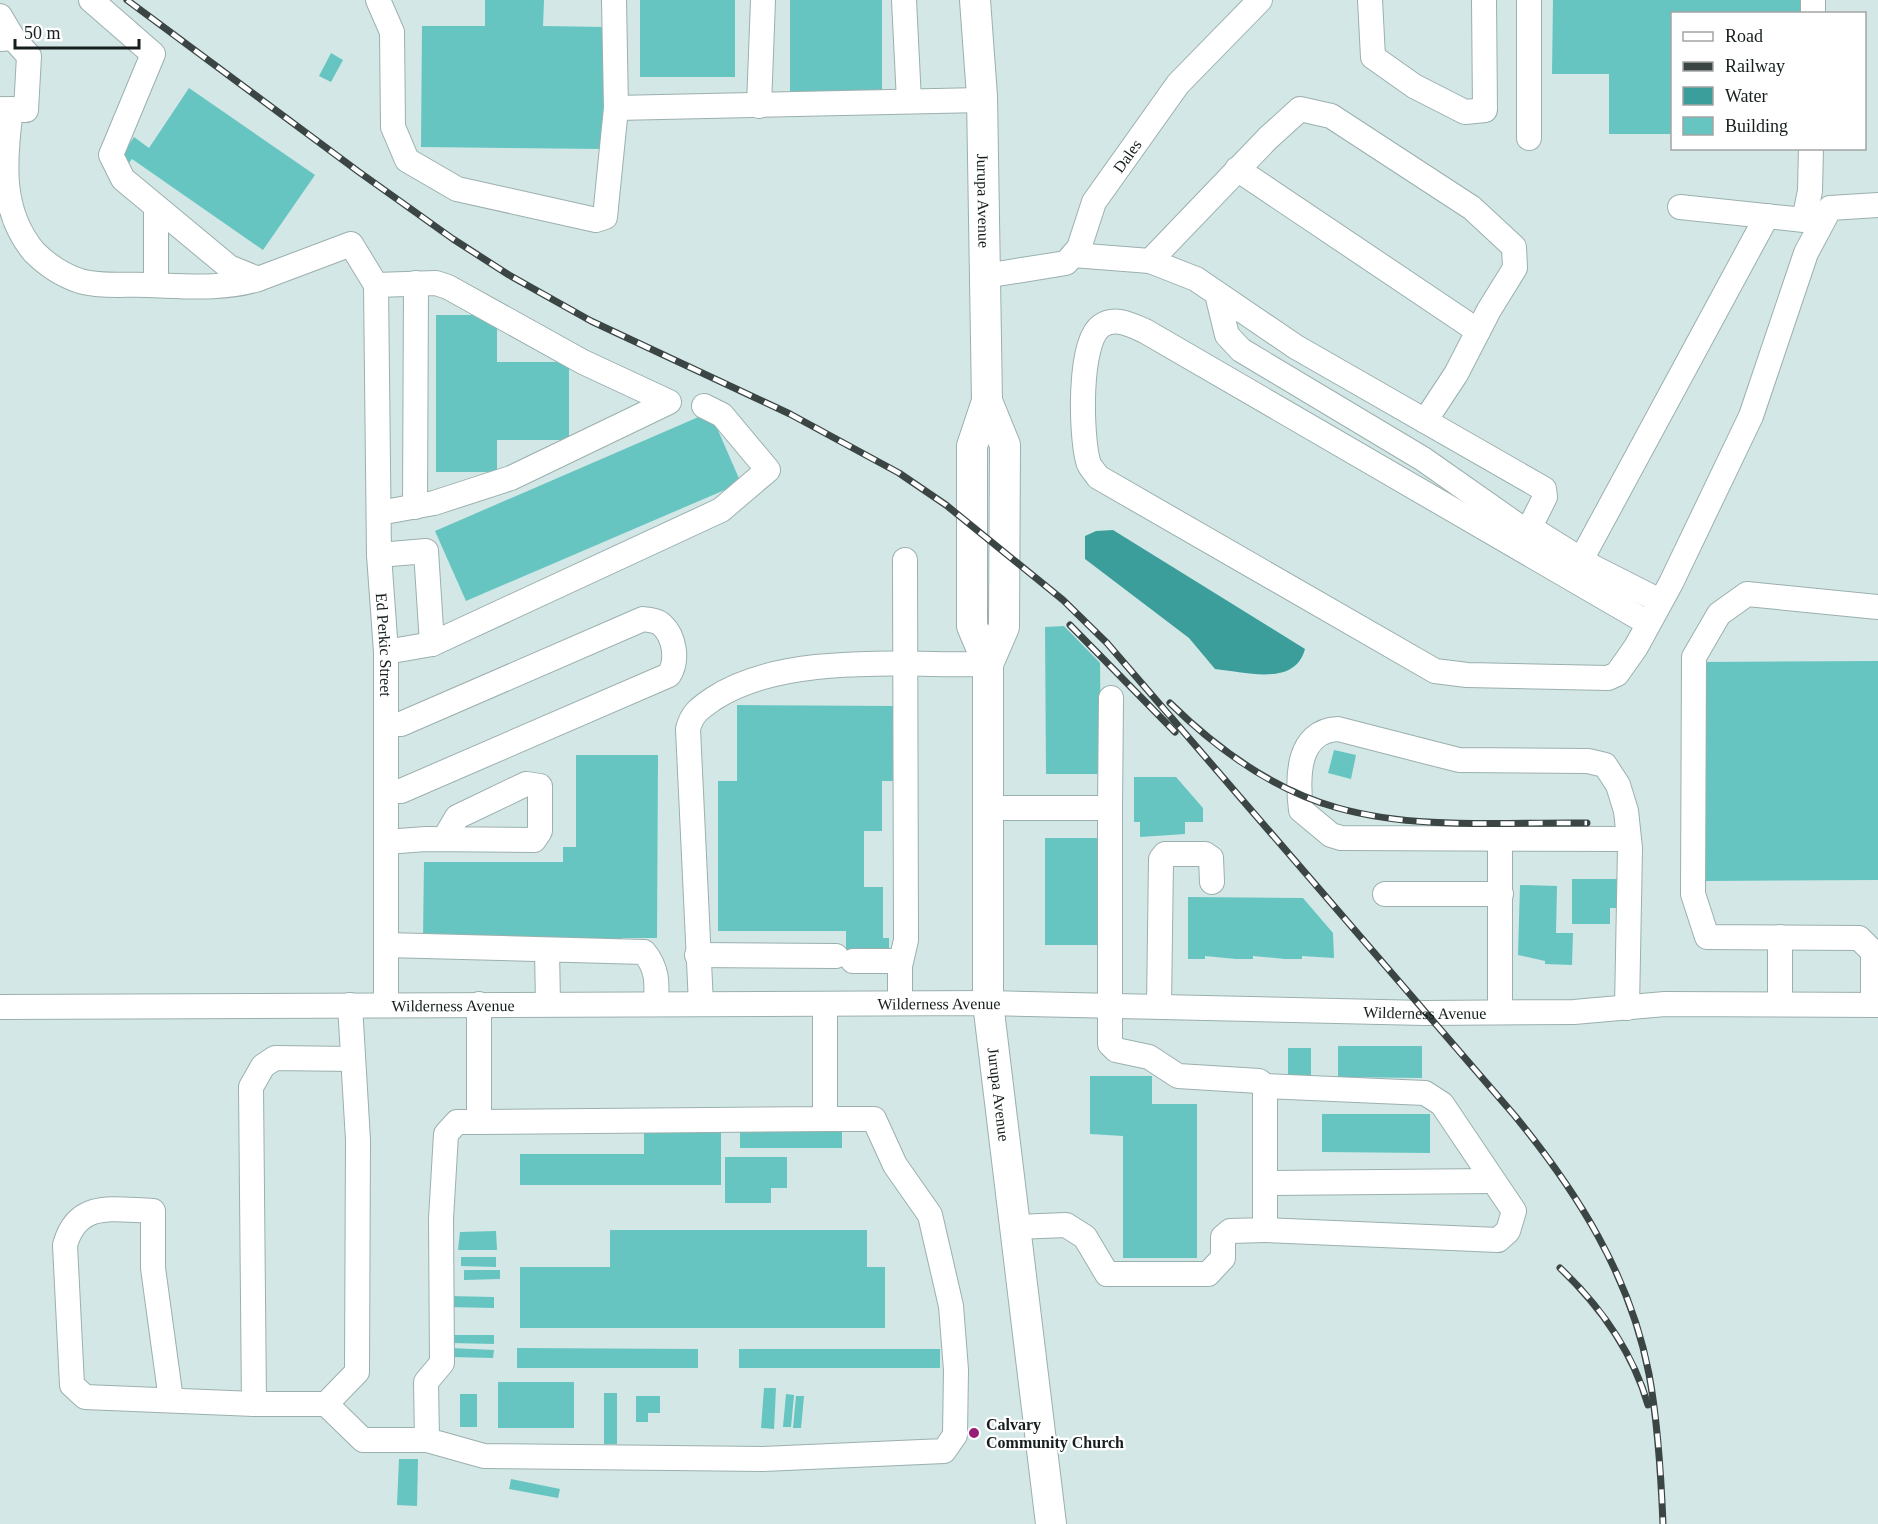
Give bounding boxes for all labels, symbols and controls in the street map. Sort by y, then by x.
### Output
scale bar [15,12,140,50]
legend [1671,12,1866,150]
text: 50 m [24,23,61,43]
text: Road [1725,26,1763,46]
text: Railway [1725,56,1785,76]
text: Water [1725,86,1768,106]
text: Building [1725,116,1788,136]
street label: Dales [1110,136,1145,176]
street label: Jurupa Avenue [973,153,992,248]
street label: Ed Perkic Street [373,592,394,697]
street label: Wilderness Avenue [877,995,1001,1012]
street label: Wilderness Avenue [391,997,515,1014]
street label: Wilderness Avenue [1363,1004,1486,1022]
street label: Jurupa Avenue [984,1047,1013,1142]
place label: Calvary Community Church [986,1416,1124,1452]
marker: Calvary Community Church [967,1426,981,1440]

